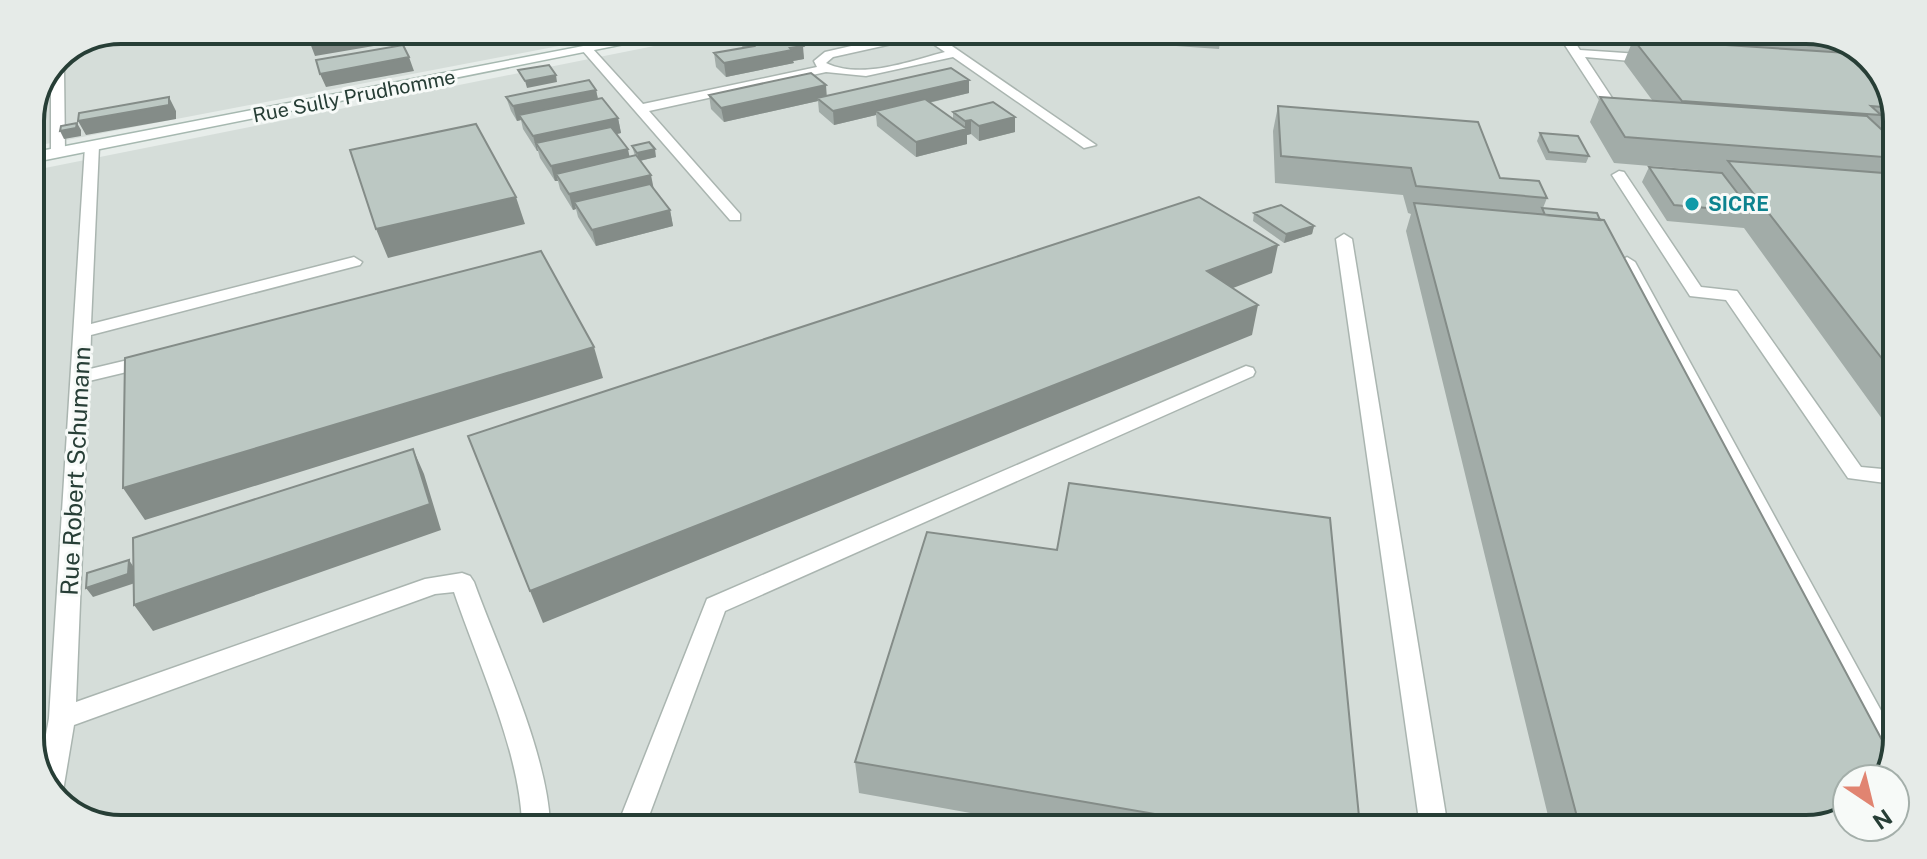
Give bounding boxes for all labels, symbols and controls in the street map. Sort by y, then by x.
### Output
street label: Rue Sully Prudhomme [251,65,457,127]
place label: SICRE [1708,192,1769,216]
marker: SICRE [1683,195,1701,213]
street label: Rue Robert Schumann [54,346,96,596]
north arrow [1831,763,1911,843]
text: N [1868,804,1897,835]

